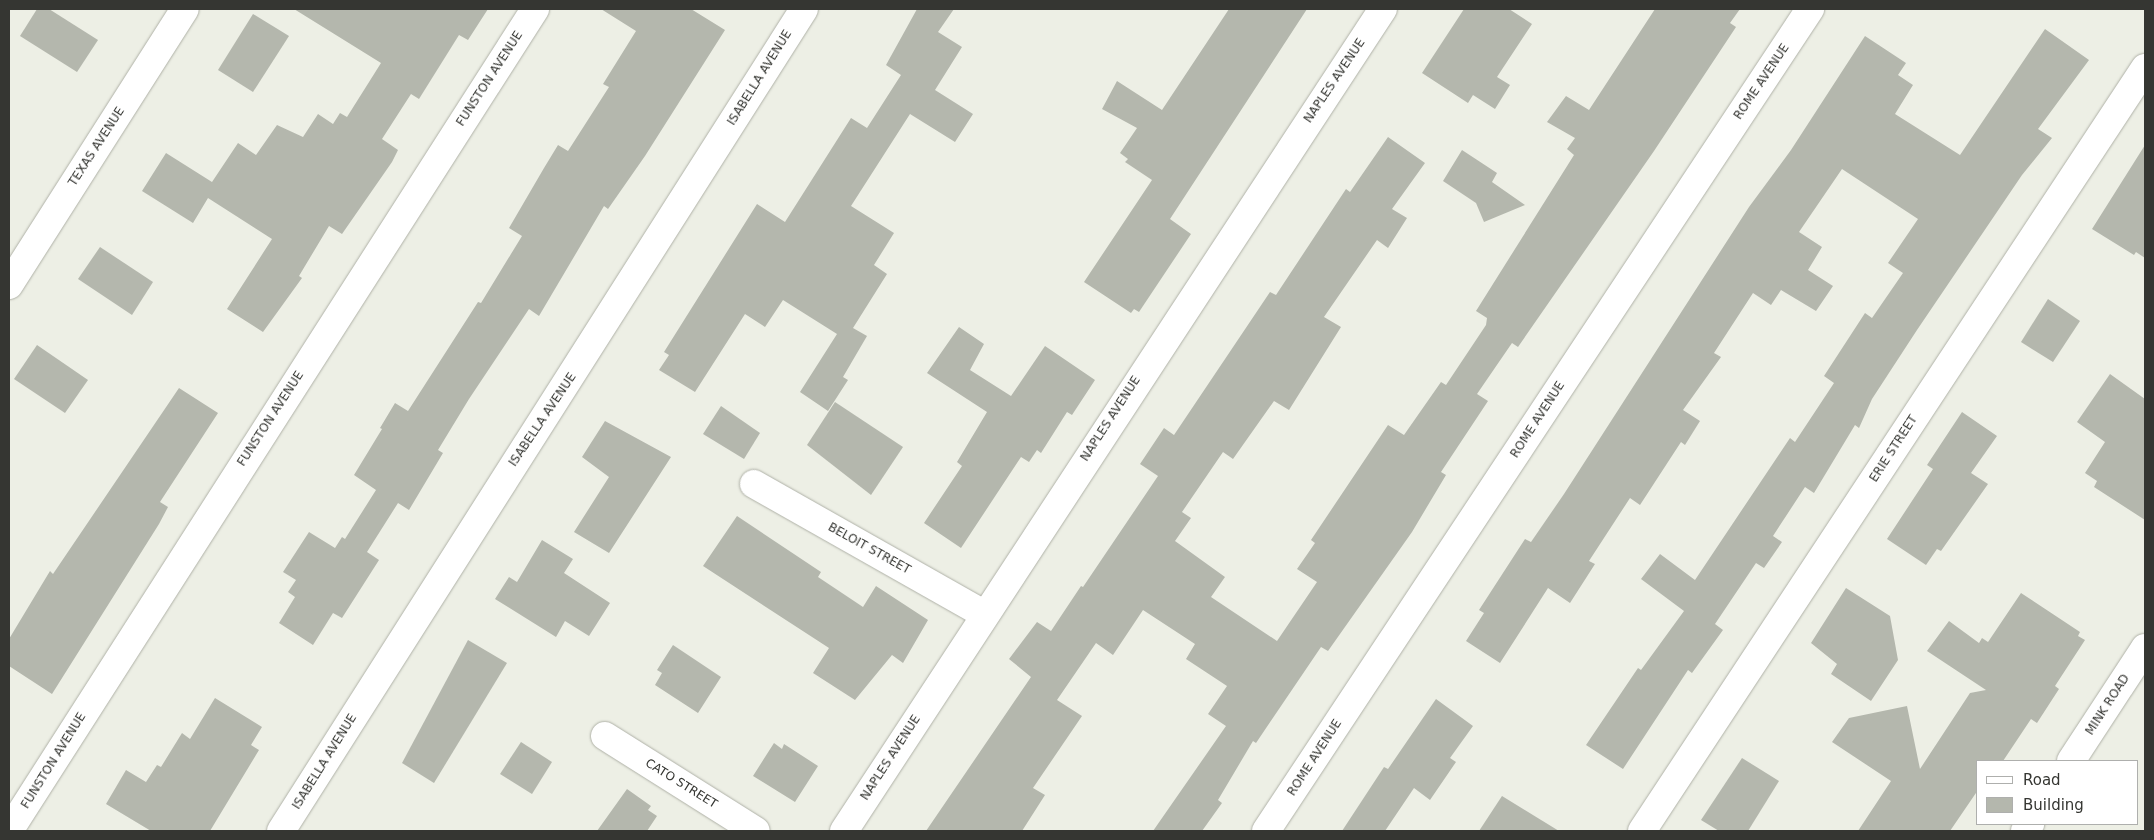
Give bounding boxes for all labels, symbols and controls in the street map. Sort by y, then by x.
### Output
street label: ISABELLA AVENUE [725,28,795,128]
street label: FUNSTON AVENUE [454,29,526,129]
street label: NAPLES AVENUE [1301,36,1369,126]
street label: ROME AVENUE [1731,41,1793,123]
street label: TEXAS AVENUE [66,105,128,189]
street label: FUNSTON AVENUE [235,369,307,469]
street label: ISABELLA AVENUE [506,371,580,469]
street label: NAPLES AVENUE [1078,374,1144,464]
street label: ROME AVENUE [1508,379,1568,461]
street label: ERIE STREET [1867,413,1921,485]
street label: BELOIT STREET [825,520,913,578]
street label: MINK ROAD [2083,672,2133,738]
street label: FUNSTON AVENUE [19,710,89,812]
street label: ISABELLA AVENUE [290,712,360,812]
street label: NAPLES AVENUE [858,713,924,803]
street label: ROME AVENUE [1285,717,1345,799]
street label: CATO STREET [642,756,720,812]
legend [1976,760,2139,825]
text: Road [2023,771,2061,789]
text: Building [2023,796,2084,814]

